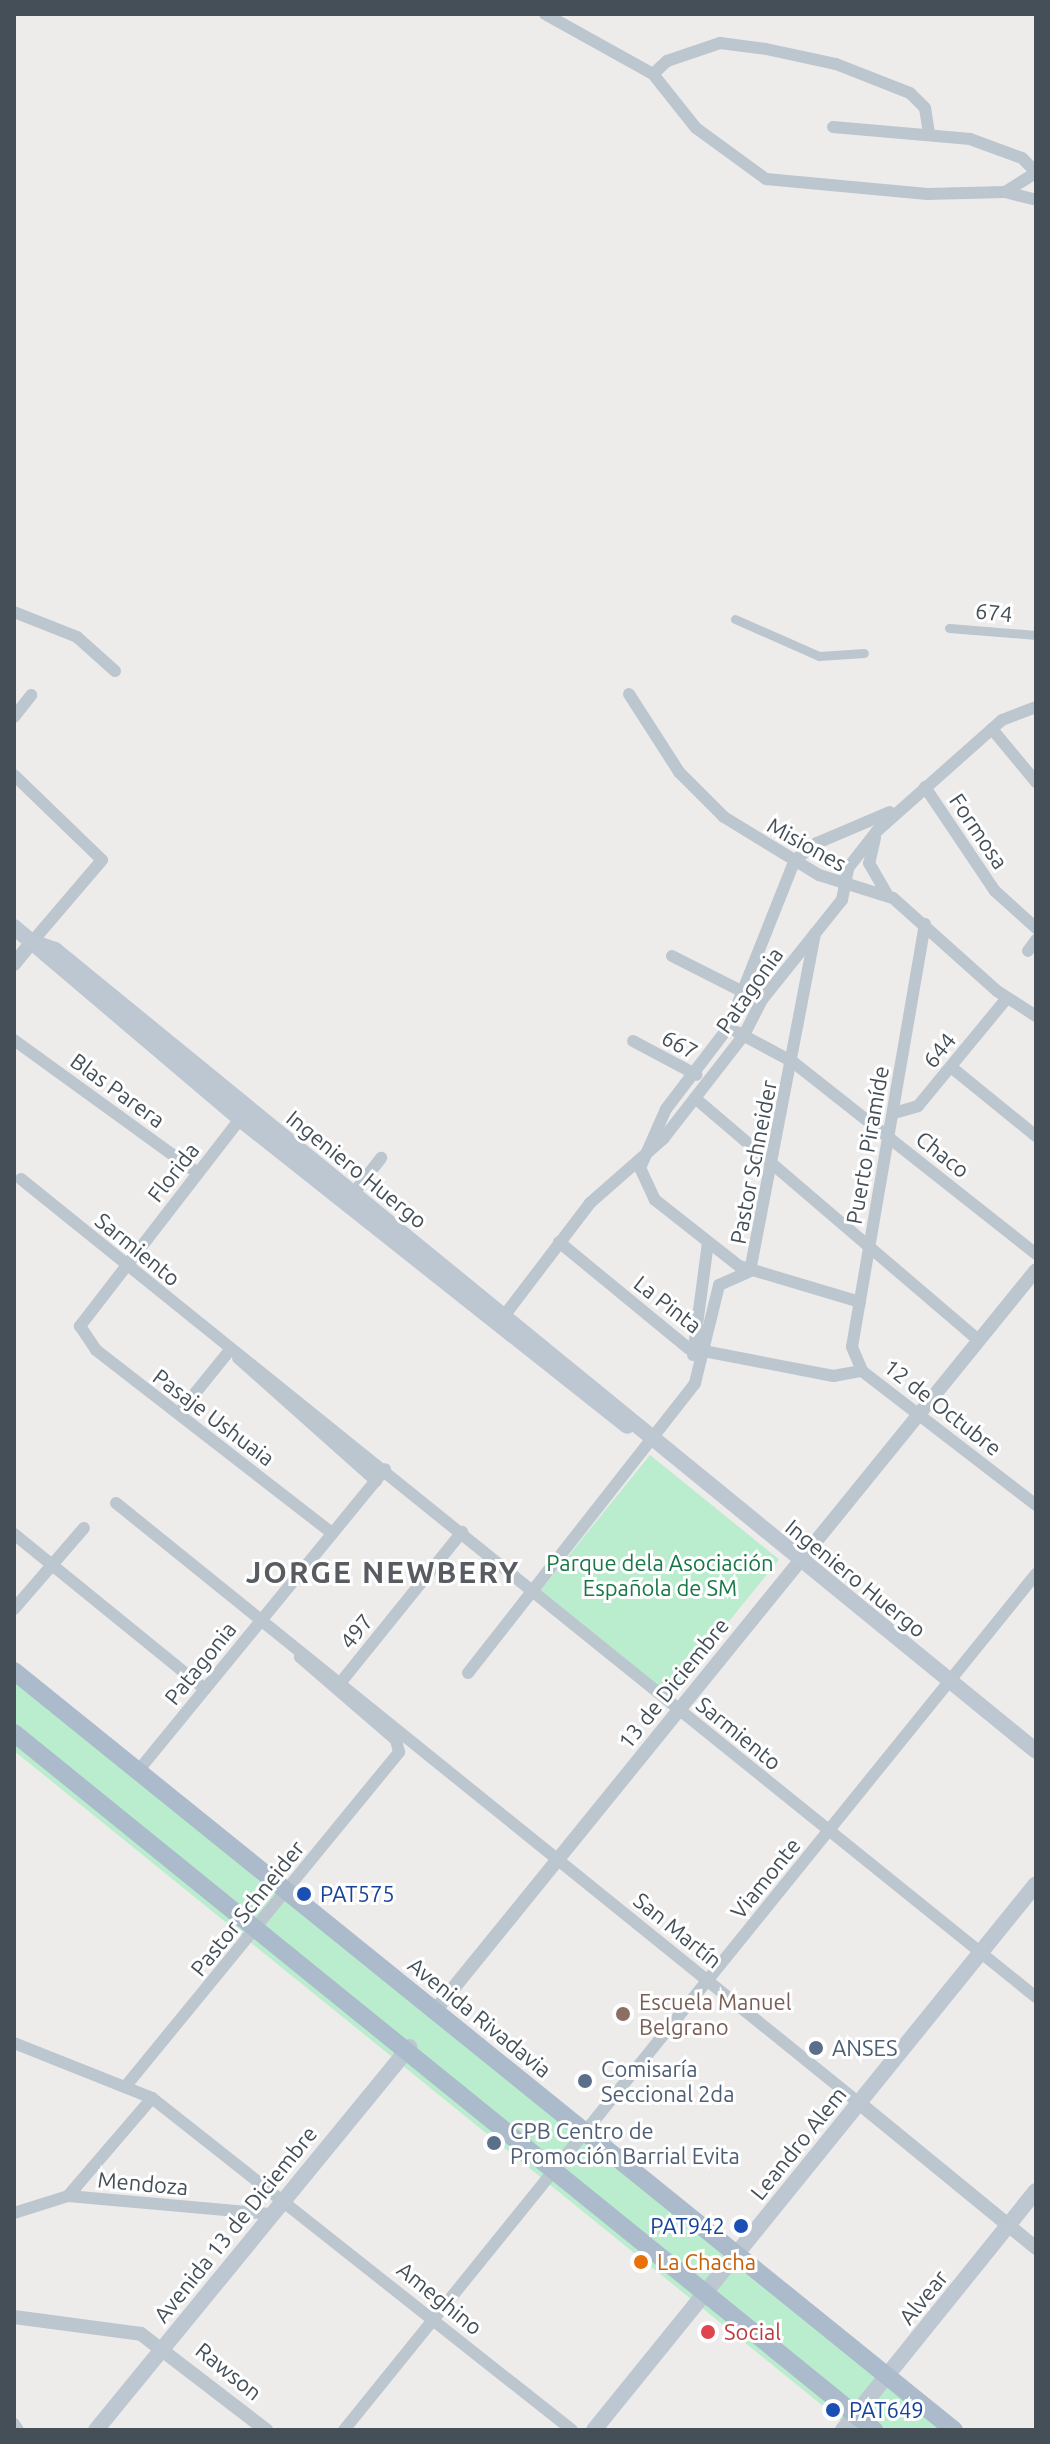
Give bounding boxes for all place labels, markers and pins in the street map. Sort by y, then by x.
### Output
place label: PAT575 [320,1881,395,1907]
marker: PAT575 [295,1885,313,1903]
place label: Escuela Manuel Belgrano [639,1988,791,2040]
marker: Escuela Manuel Belgrano [614,2005,632,2023]
place label: ANSES [832,2035,897,2061]
marker: ANSES [807,2039,825,2057]
place label: Comisaría Seccional 2da [601,2055,735,2106]
marker: Comisaría Seccional 2da [576,2072,594,2090]
place label: CPB Centro de Promoción Barrial Evita [510,2117,740,2168]
marker: CPB Centro de Promoción Barrial Evita [485,2134,503,2152]
place label: PAT942 [650,2213,725,2239]
marker: PAT942 [732,2217,750,2235]
place label: La Chacha [657,2249,756,2275]
marker: La Chacha [632,2253,650,2271]
place label: Social [724,2319,781,2345]
marker: Social [699,2323,717,2341]
place label: PAT649 [849,2397,924,2423]
marker: PAT649 [824,2401,842,2419]

